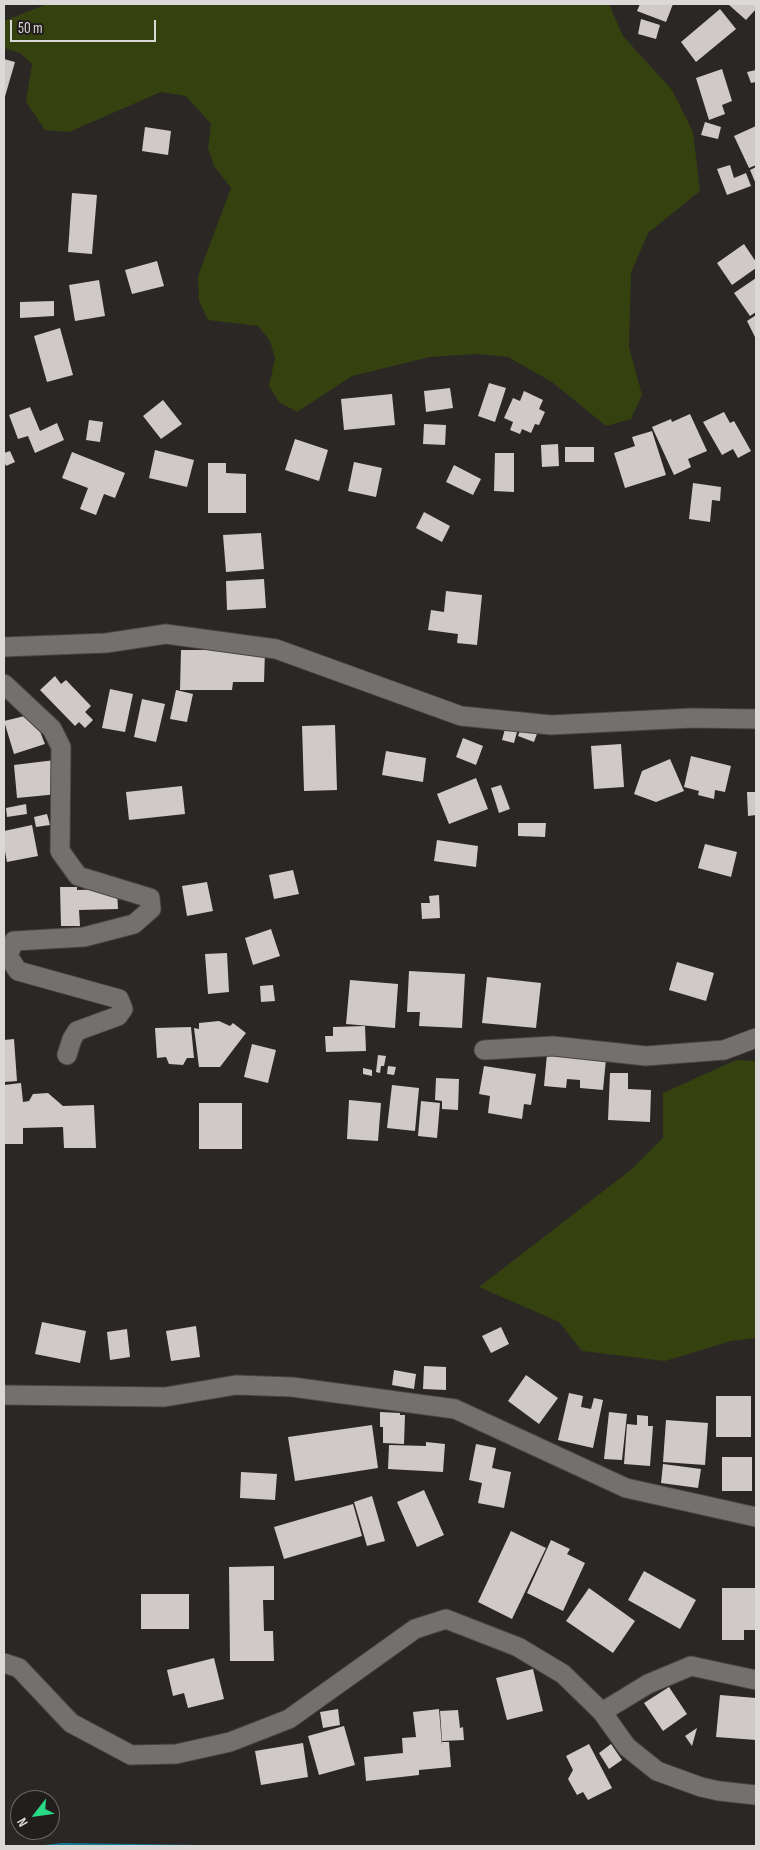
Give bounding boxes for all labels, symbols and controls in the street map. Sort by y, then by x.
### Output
scale bar [12,10,159,42]
text: 50 m [18,19,43,38]
north arrow [10,1790,60,1840]
text: N [13,1815,32,1830]

